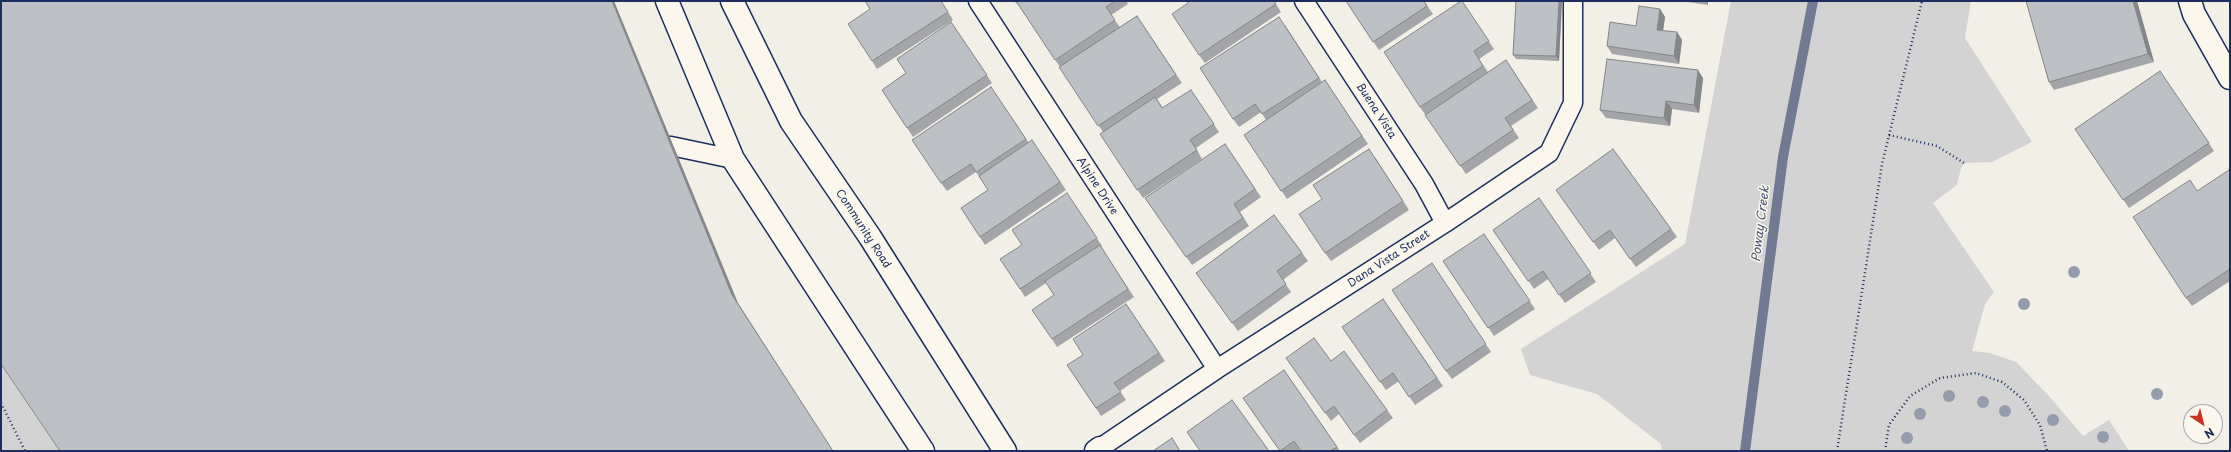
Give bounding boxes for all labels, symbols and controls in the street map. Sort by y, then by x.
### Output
street label: Buena Vista [1353,81,1399,141]
street label: Alpine Drive [1073,155,1121,217]
water label: Poway Creek [1749,185,1773,263]
street label: Community Road [833,187,893,271]
street label: Dana Vista Street [1345,228,1433,290]
north arrow [2183,404,2223,444]
text: N [2201,424,2218,443]

